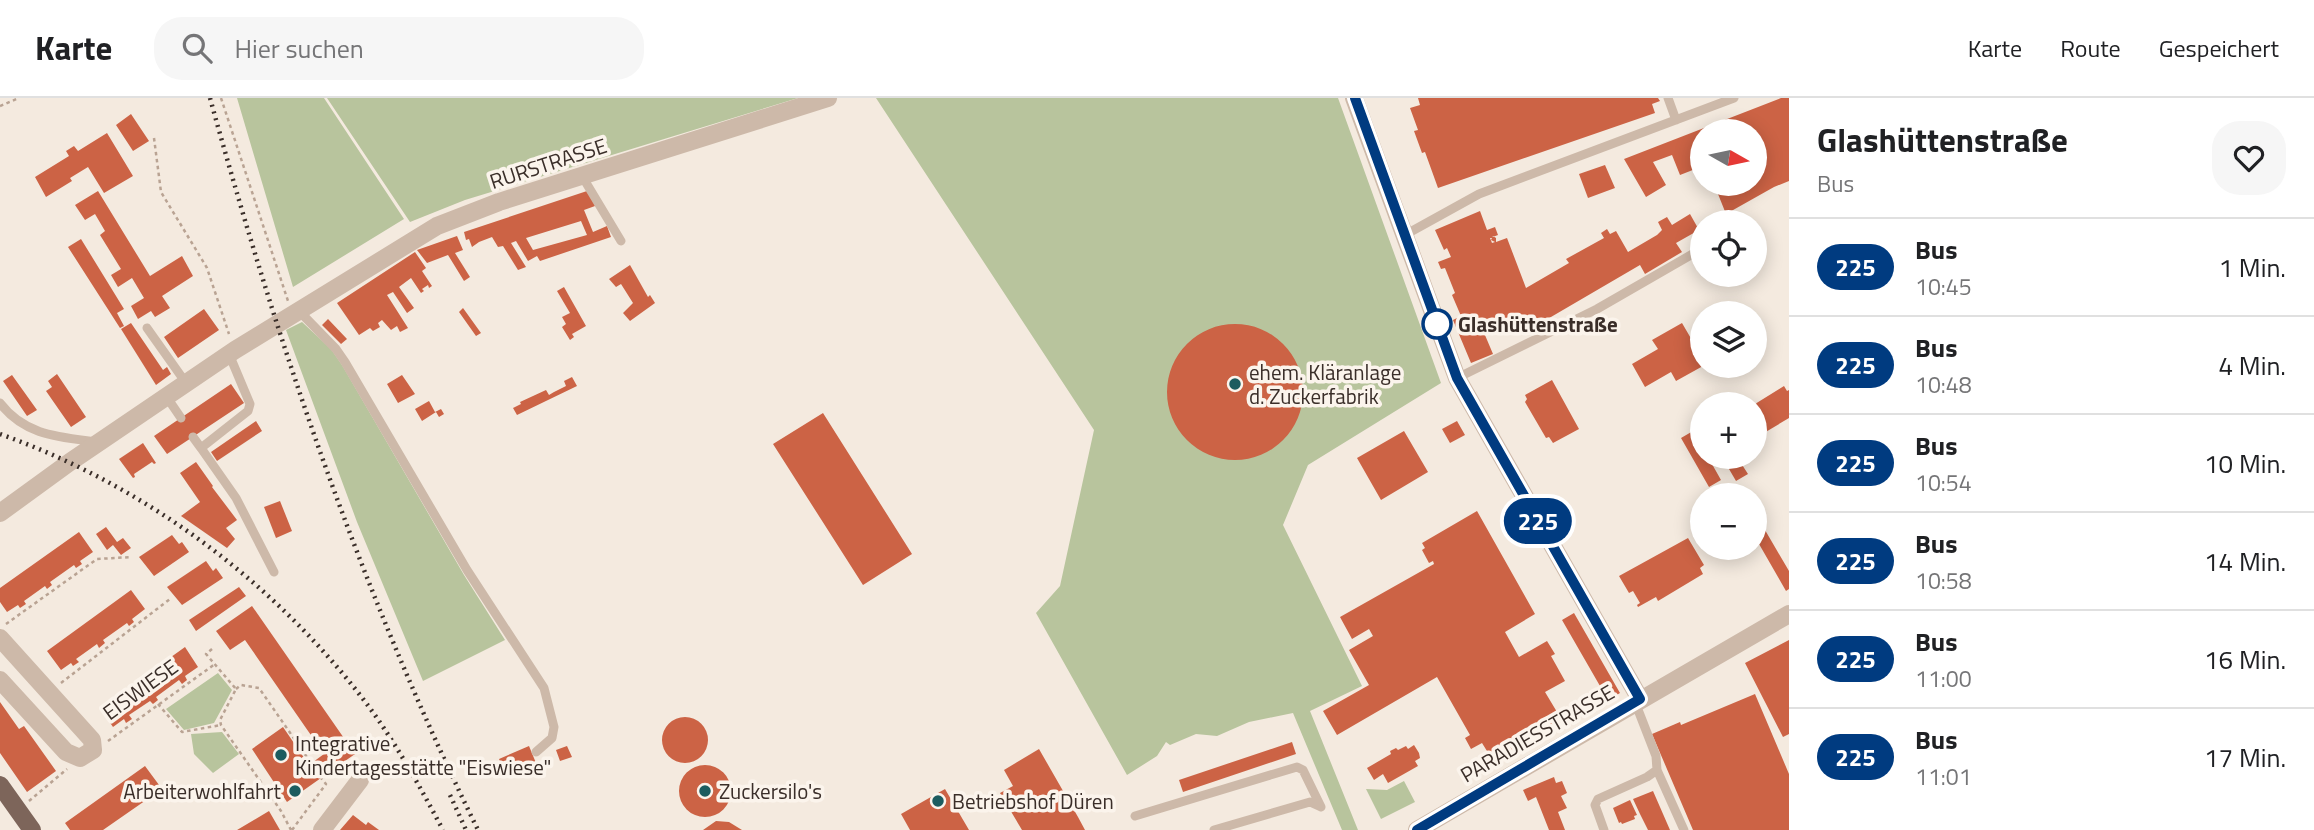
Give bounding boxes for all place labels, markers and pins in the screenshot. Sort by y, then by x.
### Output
place label: Glashüttenstraße [1458,308,1618,340]
marker: Glashüttenstraße [1422,309,1452,339]
place label: ehem. Kläranlage d. Zuckerfabrik [1249,356,1401,412]
marker: ehem. Kläranlage d. Zuckerfabrik [1227,376,1243,392]
place label: Integrative Kindertagesstätte "Eiswiese" [295,727,551,783]
marker: Integrative Kindertagesstätte "Eiswiese" [273,747,289,763]
place label: Arbeiterwohlfahrt [123,775,282,807]
place label: Zuckersilo's [719,775,822,807]
marker: Arbeiterwohlfahrt [287,783,303,799]
marker: Zuckersilo's [697,783,713,799]
place label: Betriebshof Düren [952,785,1114,817]
marker: Betriebshof Düren [930,793,946,809]

